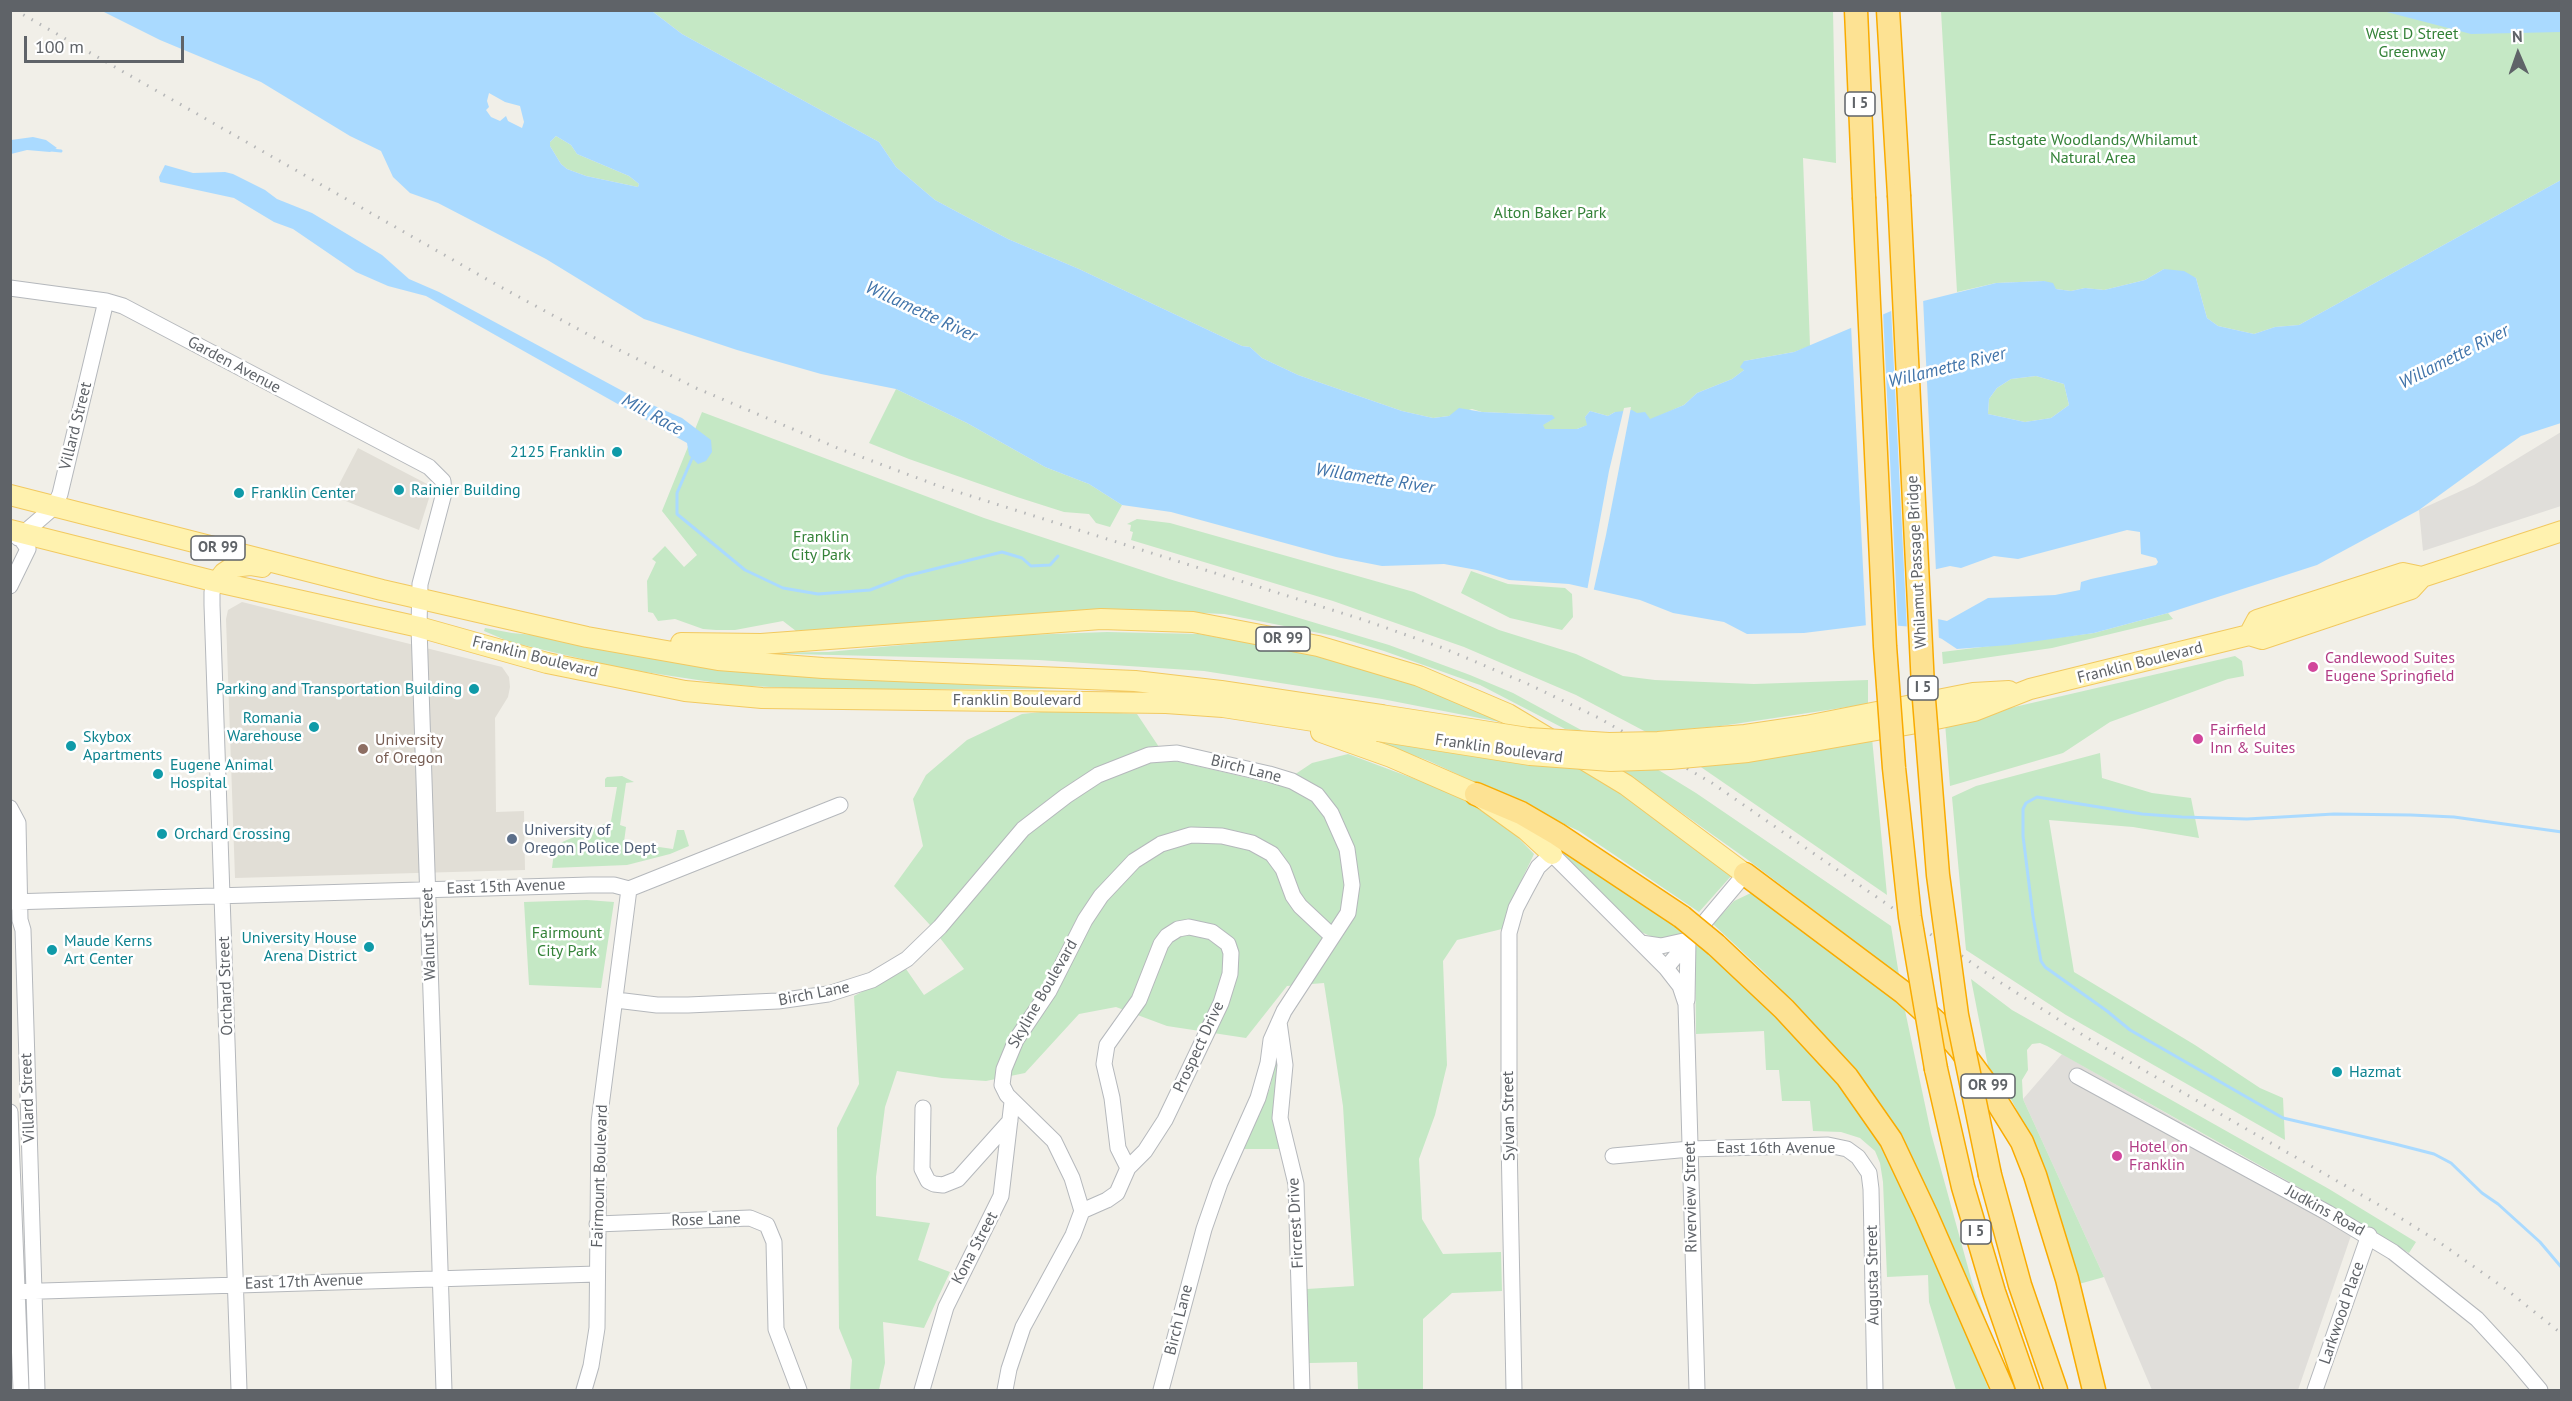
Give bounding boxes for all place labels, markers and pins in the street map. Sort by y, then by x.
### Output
place label: 2125 Franklin [510,442,605,462]
marker: 2125 Franklin [610,445,624,459]
place label: Rainier Building [411,480,521,500]
place label: Franklin Center [251,483,355,503]
marker: Rainier Building [392,483,406,497]
marker: Franklin Center [232,486,246,500]
place label: Candlewood Suites Eugene Springfield [2325,648,2455,686]
marker: Candlewood Suites Eugene Springfield [2306,660,2320,674]
place label: Parking and Transportation Building [216,679,462,699]
marker: Parking and Transportation Building [467,682,481,696]
place label: Romania Warehouse [227,708,302,746]
marker: Romania Warehouse [307,720,321,734]
place label: Fairfield Inn & Suites [2210,720,2295,758]
place label: Skybox Apartments [83,727,162,765]
place label: University of Oregon [375,730,443,768]
marker: Fairfield Inn & Suites [2191,732,2205,746]
marker: Skybox Apartments [64,739,78,753]
marker: University of Oregon [356,742,370,756]
place label: Eugene Animal Hospital [170,755,273,793]
marker: Eugene Animal Hospital [151,767,165,781]
place label: University of Oregon Police Dept [524,820,656,858]
place label: Orchard Crossing [174,824,291,844]
marker: Orchard Crossing [155,827,169,841]
marker: University of Oregon Police Dept [505,832,519,846]
place label: University House Arena District [241,928,357,966]
place label: Maude Kerns Art Center [64,931,152,969]
marker: University House Arena District [362,940,376,954]
marker: Maude Kerns Art Center [45,943,59,957]
place label: Hazmat [2349,1062,2401,1082]
marker: Hazmat [2330,1065,2344,1079]
place label: Hotel on Franklin [2129,1137,2188,1175]
marker: Hotel on Franklin [2110,1149,2124,1163]

